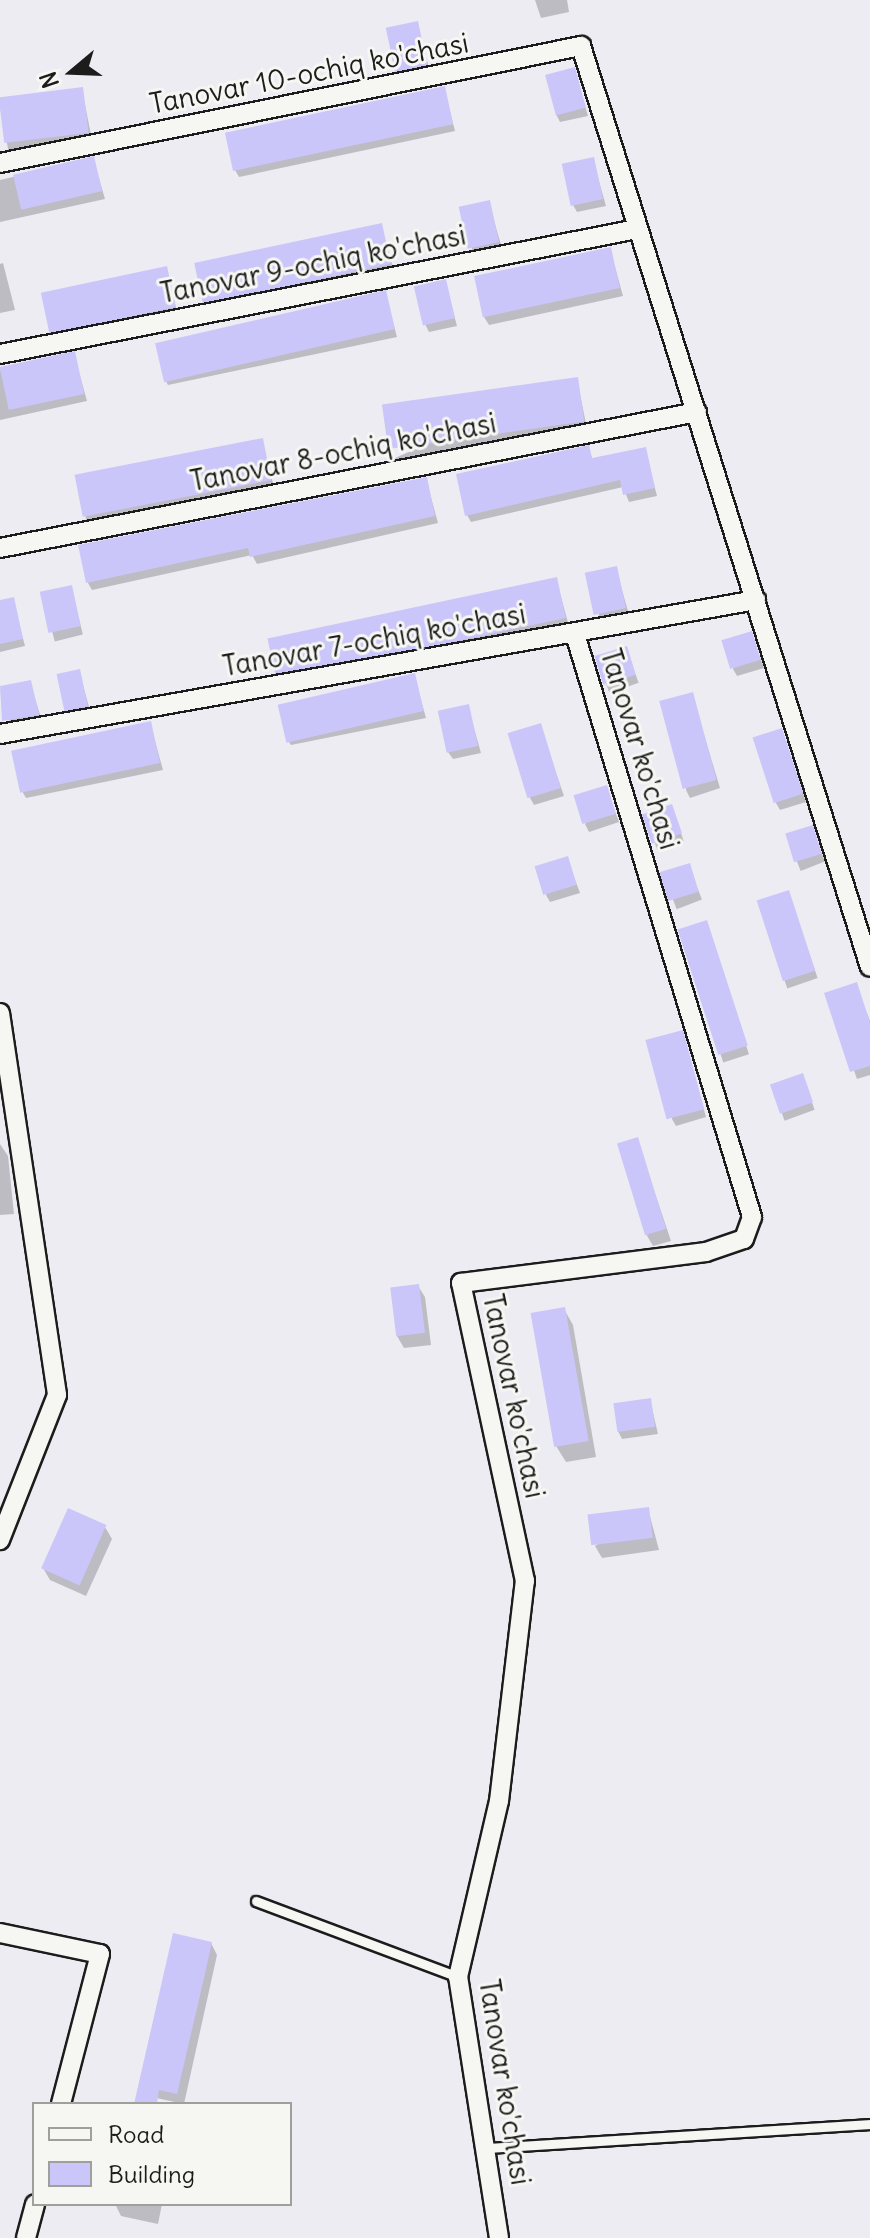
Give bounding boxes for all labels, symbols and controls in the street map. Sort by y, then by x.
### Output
street label: Tanovar 10-ochiq ko'chasi [147,26,471,120]
north arrow [32,32,112,112]
text: N [34,68,65,92]
street label: Tanovar 9-ochiq ko'chasi [157,218,469,310]
street label: Tanovar 8-ochiq ko'chasi [187,406,499,498]
street label: Tanovar 7-ochiq ko'chasi [220,597,528,683]
street label: Tanovar ko'chasi [594,645,686,853]
street label: Tanovar ko'chasi [476,1291,552,1501]
street label: Tanovar ko'chasi [472,1977,538,2187]
legend [32,2102,292,2206]
text: Road [108,2119,164,2149]
text: Building [108,2159,195,2189]

